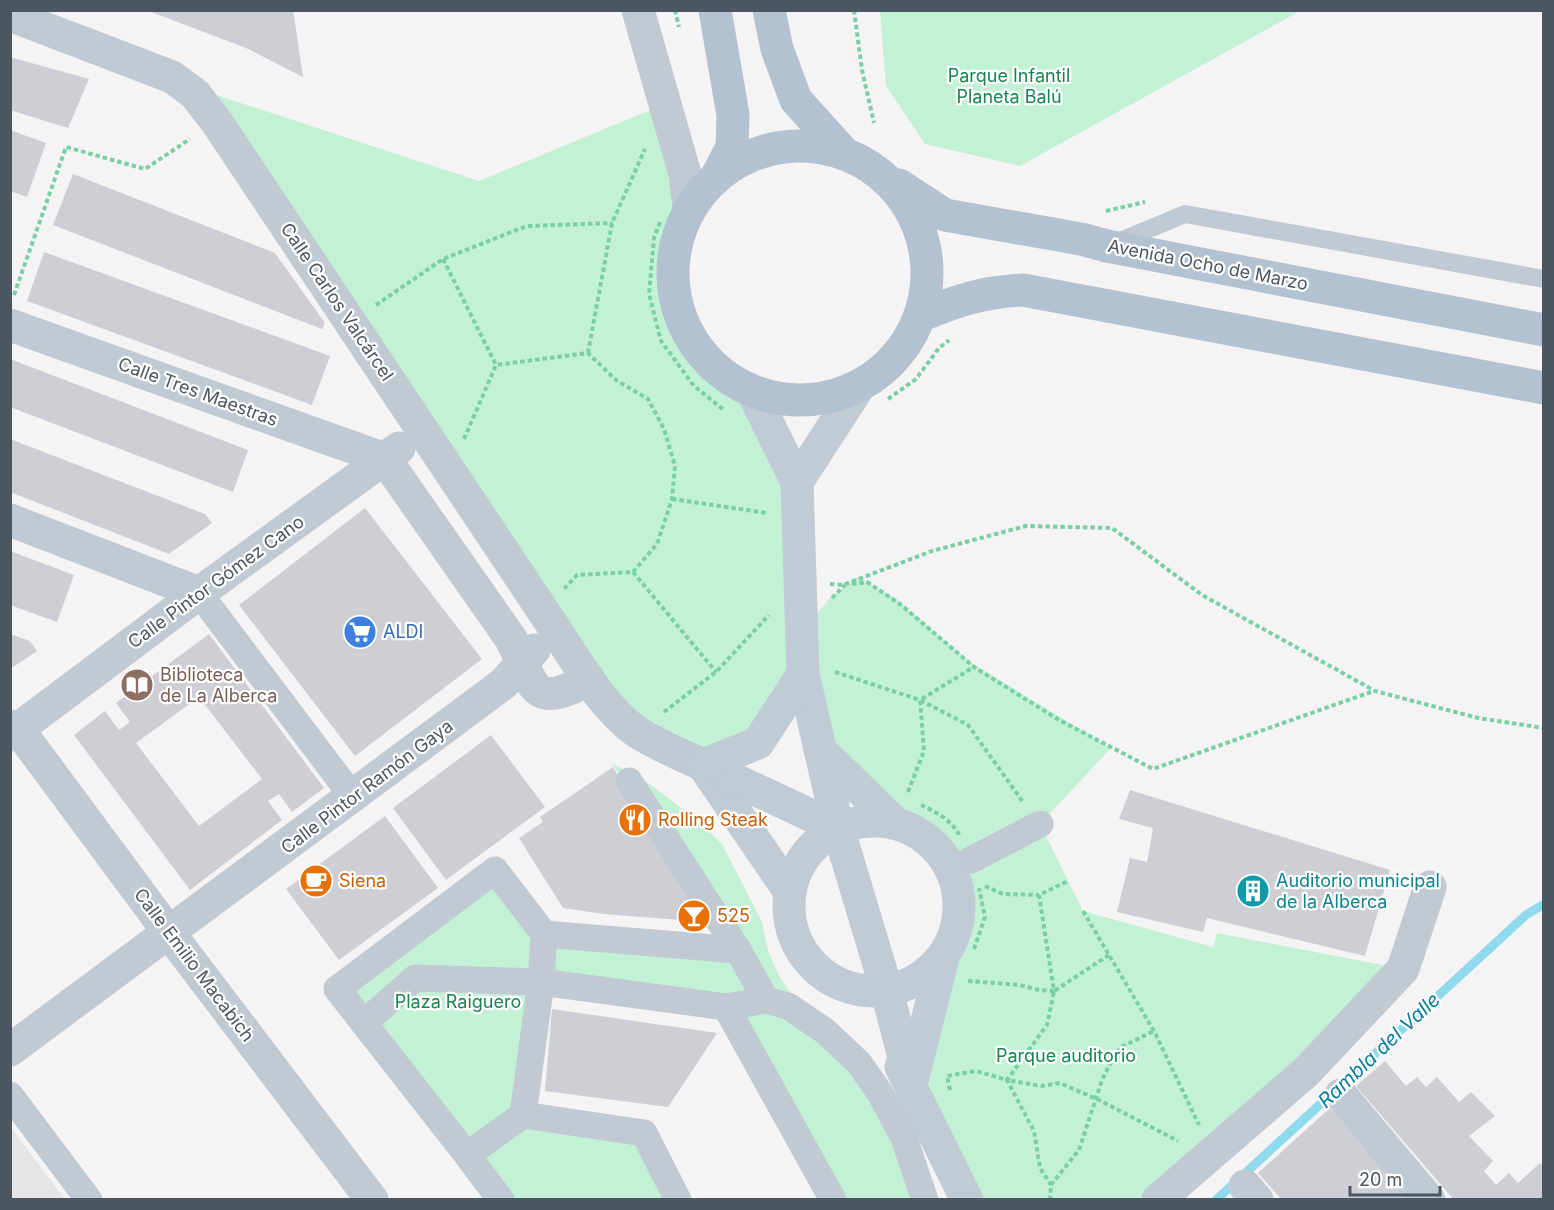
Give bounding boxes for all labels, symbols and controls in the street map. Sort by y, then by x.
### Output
park label: Parque Infantil Planeta Balú [948,65,1070,107]
street label: Calle Carlos Valcárcel [277,219,398,385]
street label: Avenida Ocho de Marzo [1106,235,1310,294]
street label: Calle Tres Maestras [115,353,281,430]
street label: Calle Pintor Gómez Cano [124,511,308,652]
supermarket icon: ALDI [342,614,378,650]
place label: ALDI [383,621,423,642]
place label: Biblioteca de La Alberca [160,664,277,706]
library icon: Biblioteca de La Alberca [119,667,155,703]
street label: Calle Pintor Ramón Gaya [277,715,457,858]
restaurant icon: Rolling Steak [617,802,653,838]
place label: Rolling Steak [658,809,768,830]
cafe icon: Siena [298,863,334,899]
place label: Siena [339,870,386,891]
place label: Auditorio municipal de la Alberca [1276,870,1440,912]
building icon: Auditorio municipal de la Alberca [1235,873,1271,909]
street label: Calle Emilio Macabich [130,884,259,1045]
bar icon: 525 [676,898,712,934]
place label: 525 [717,905,750,926]
water label: Rambla del Valle [1313,987,1445,1113]
park label: Plaza Raiguero [395,991,521,1012]
park label: Parque auditorio [996,1045,1136,1066]
scale bar [1350,1159,1440,1197]
text: 20 m [1359,1169,1402,1190]

